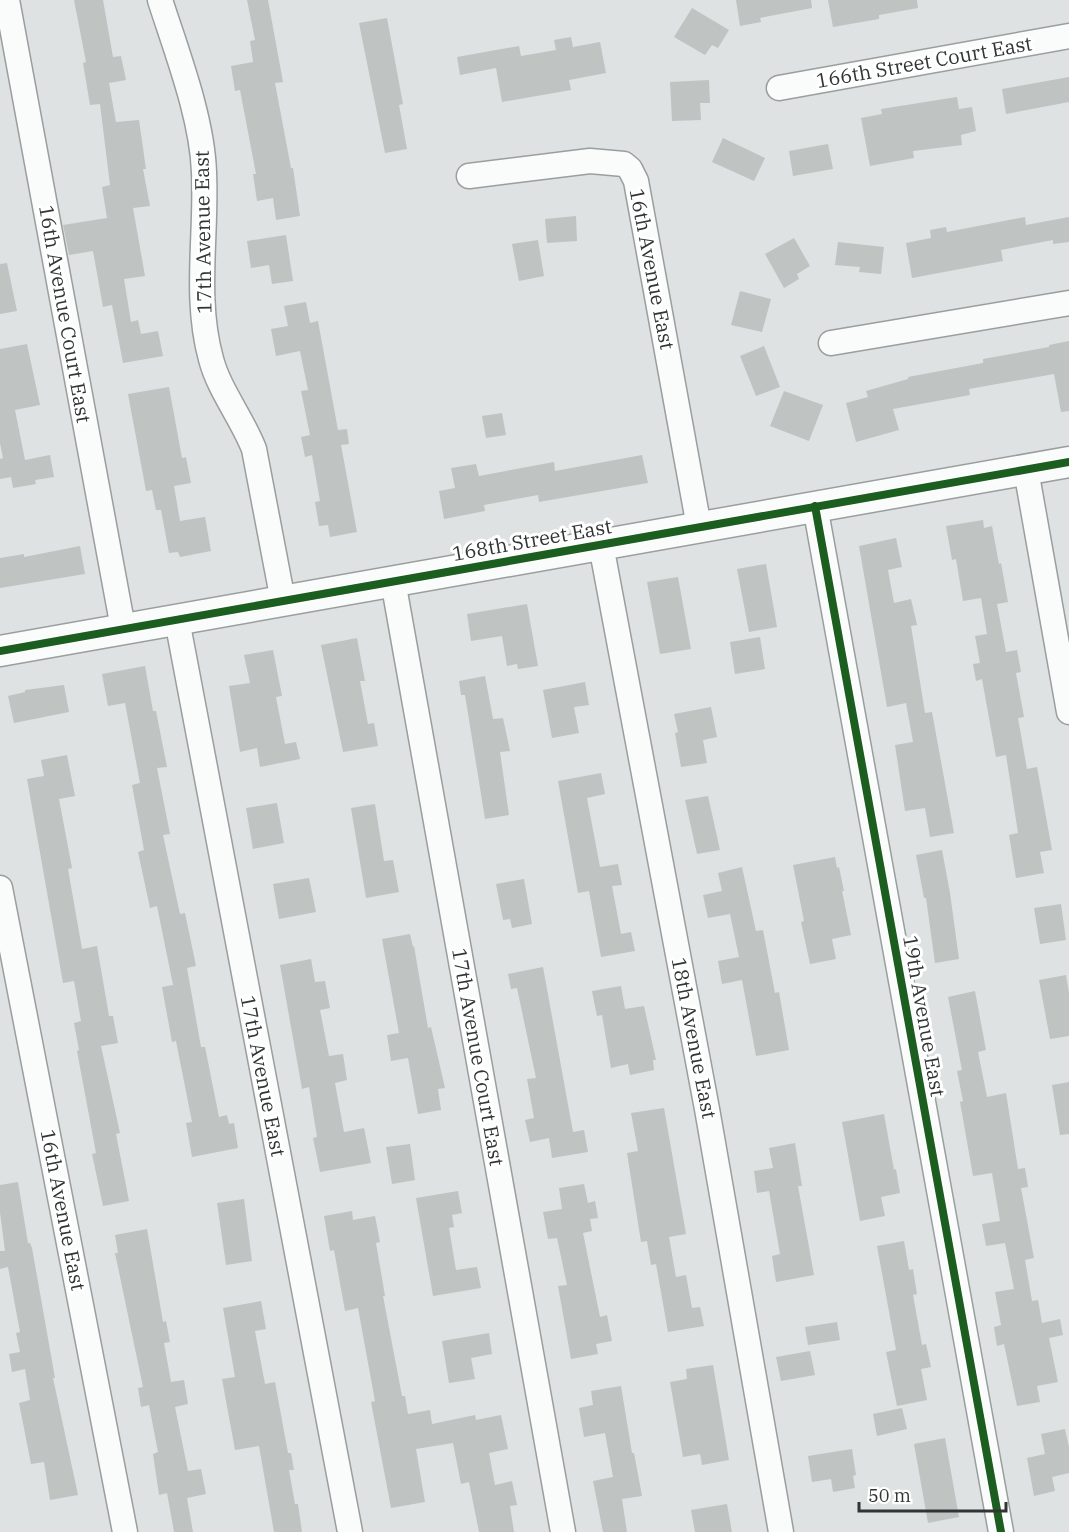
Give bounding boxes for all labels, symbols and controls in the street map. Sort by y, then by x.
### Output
street label: 166th Street Court East [814,29,1034,94]
street label: 17th Avenue East [188,150,217,314]
street label: 16th Avenue East [624,186,681,352]
street label: 16th Avenue Court East [33,203,98,425]
street label: 168th Street East [450,512,614,567]
street label: 19th Avenue East [897,933,952,1099]
street label: 17th Avenue Court East [446,946,511,1168]
street label: 18th Avenue East [666,955,723,1121]
street label: 17th Avenue East [235,993,292,1159]
street label: 16th Avenue East [35,1127,92,1293]
scale bar [859,1475,1006,1513]
text: 50 m [868,1484,911,1507]

